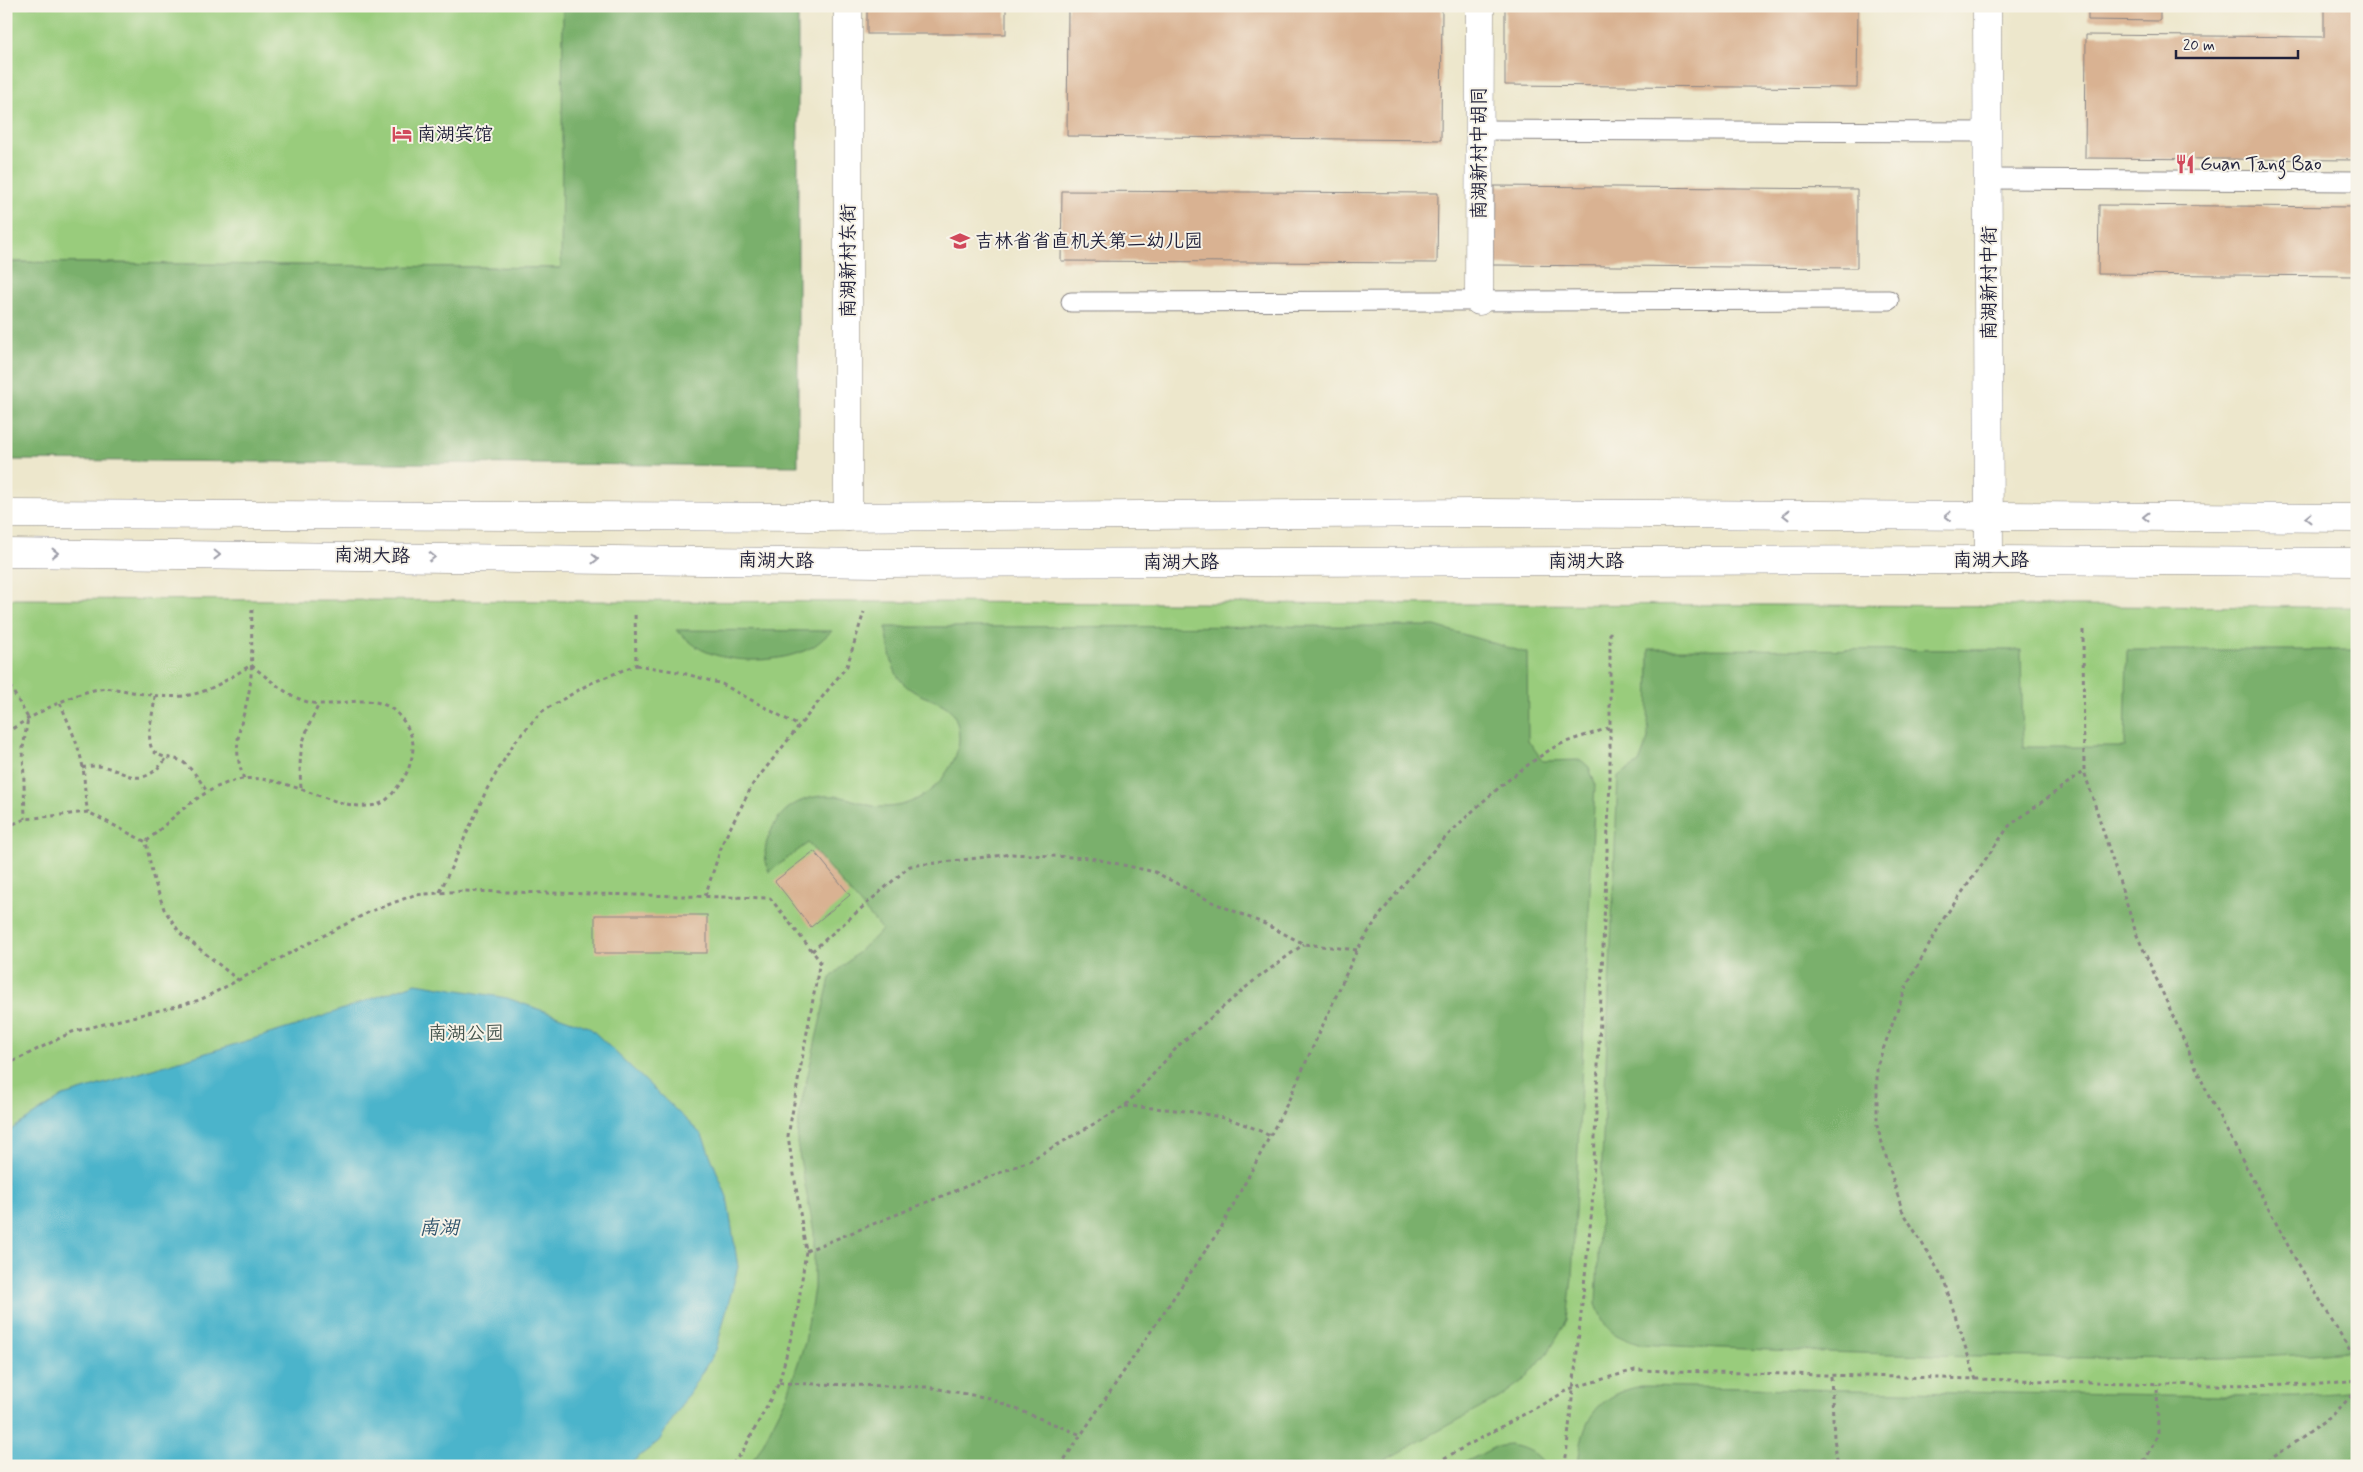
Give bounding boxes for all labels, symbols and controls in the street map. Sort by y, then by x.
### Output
scale bar [2176,28,2298,60]
text: 20 m [2183,36,2215,56]
street label: 南湖新村中胡同 [1467,86,1492,220]
place label: 南湖宾馆 [417,122,493,147]
hotel icon: 南湖宾馆 [391,123,413,145]
place label: Guan Tang Bao [2200,152,2322,180]
restaurant icon: Guan Tang Bao [2174,153,2196,175]
street label: 南湖新村东街 [836,204,861,318]
street label: 南湖新村中街 [1977,226,2002,340]
place label: 吉林省省直机关第二幼儿园 [975,229,1203,254]
school or university icon: 吉林省省直机关第二幼儿园 [949,230,971,252]
one-way arrow [1781,510,1789,520]
one-way arrow [1944,511,1952,521]
one-way arrow [2141,512,2149,522]
one-way arrow [2304,513,2312,523]
street label: 南湖大路 [334,543,410,569]
one-way arrow [52,548,59,558]
street label: 南湖大路 [738,548,814,574]
street label: 南湖大路 [1953,548,2029,573]
one-way arrow [214,549,222,560]
street label: 南湖大路 [1548,549,1624,574]
street label: 南湖大路 [1143,550,1219,575]
one-way arrow [429,552,437,562]
one-way arrow [592,554,599,564]
park label: 南湖公园 [428,1021,504,1046]
water label: 南湖 [419,1215,461,1242]

